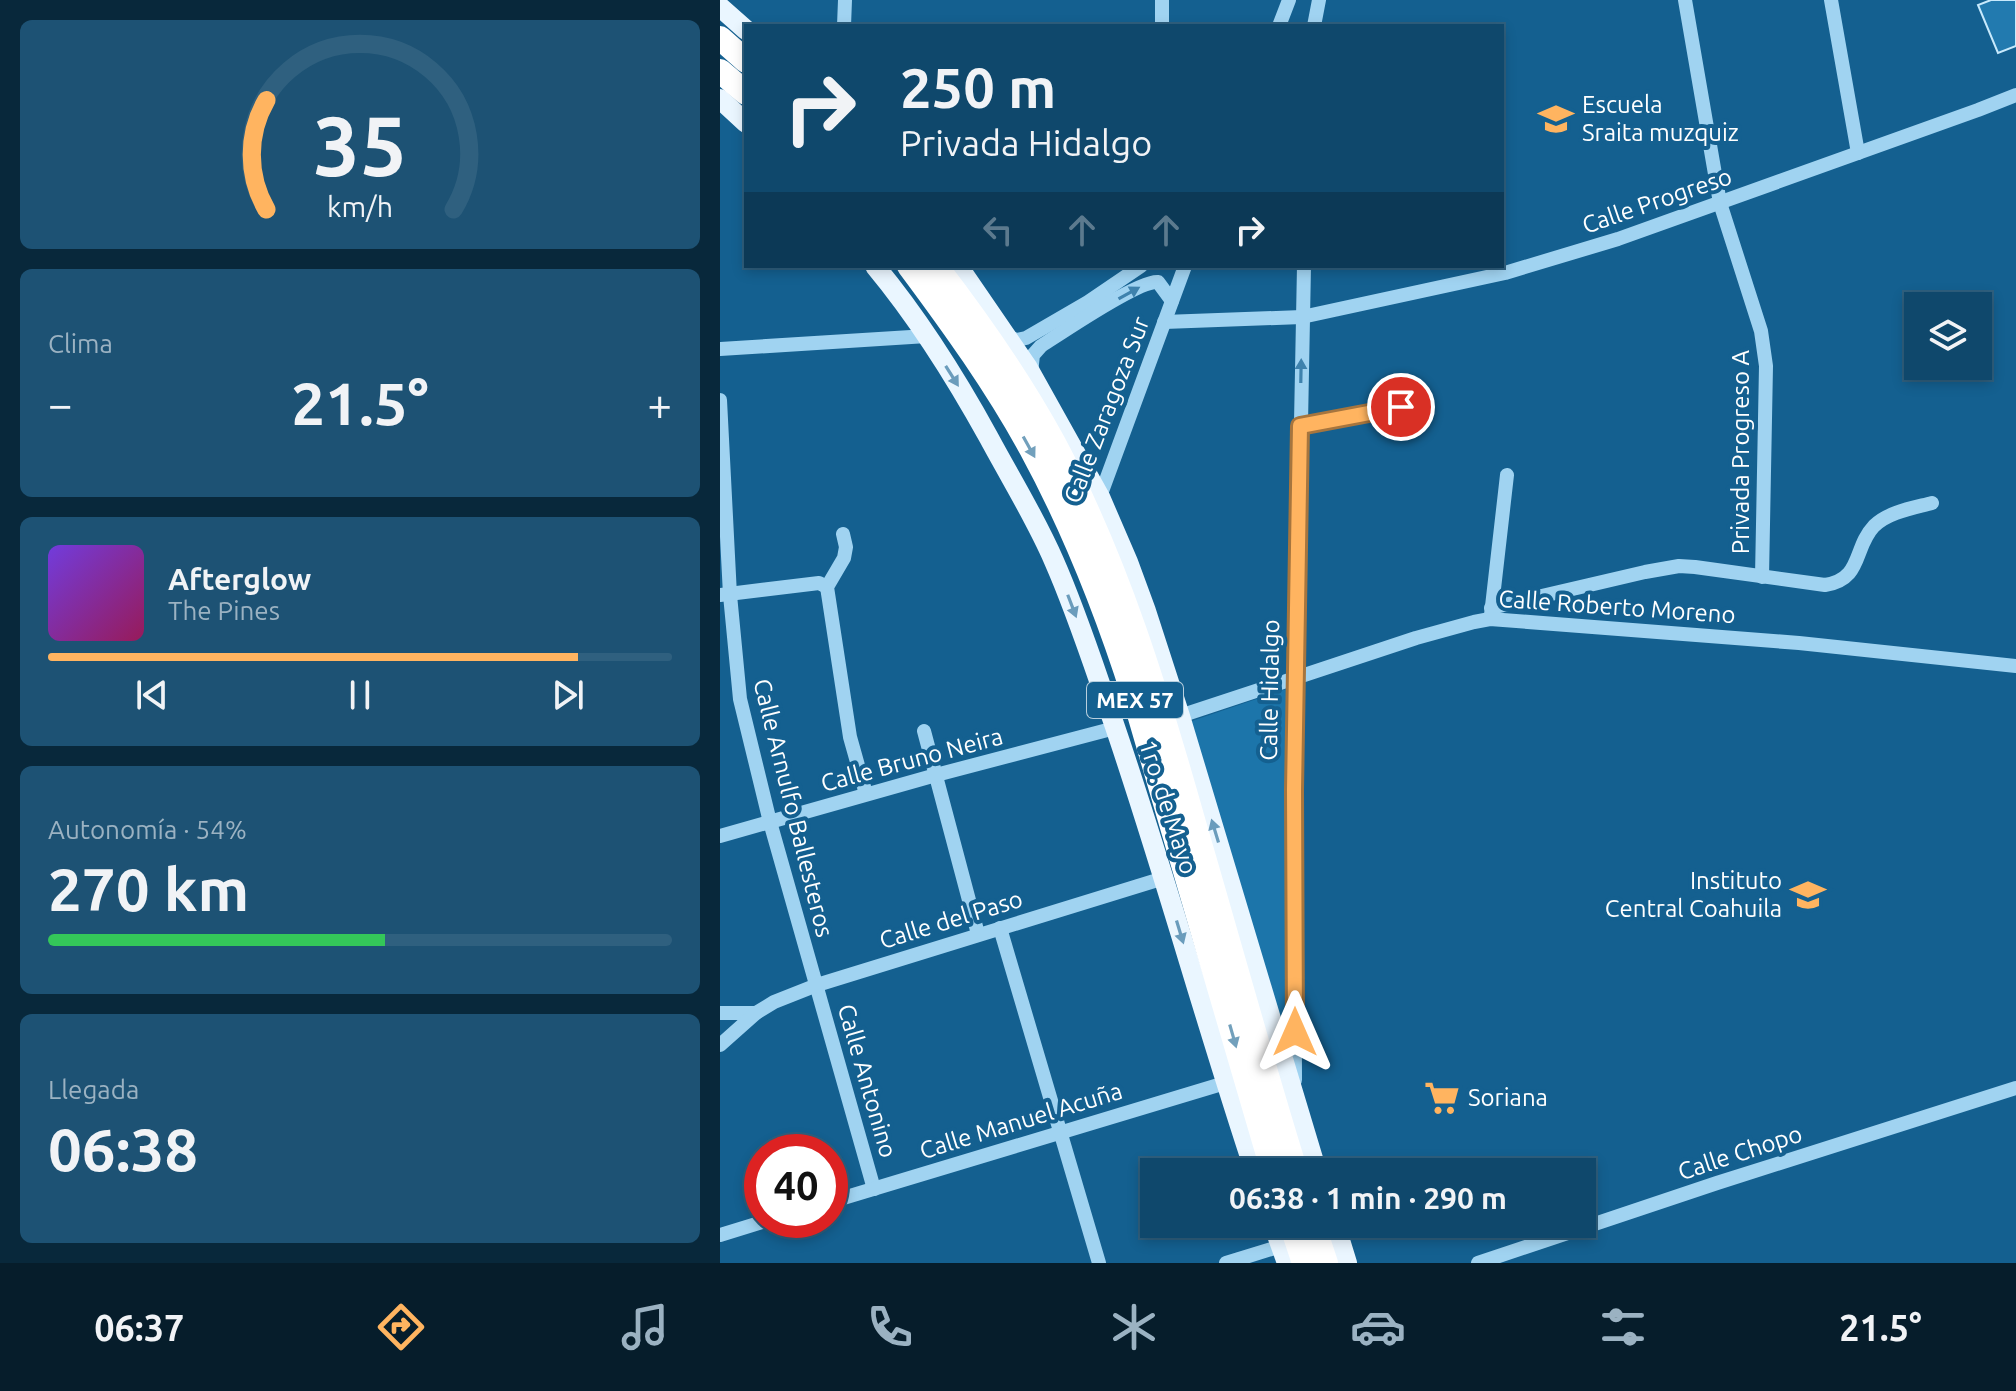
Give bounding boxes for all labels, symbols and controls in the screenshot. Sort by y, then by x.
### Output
icon: right [768,56,872,160]
text: 250 m [900,56,1056,119]
place label: Escuela Sraita muzquiz [1582,91,1739,146]
text: 35 [313,98,407,192]
school or university icon: Escuela Sraita muzquiz [1537,100,1575,138]
text: Privada Hidalgo [900,122,1152,163]
street label: Calle Progreso [1578,162,1735,239]
text: km/h [327,190,393,222]
icon: left [976,208,1020,252]
icon: ahead [1060,208,1104,252]
icon: ahead [1144,208,1188,252]
icon: right [1228,208,1272,252]
one-way arrow [1118,286,1140,300]
map controls [1904,292,1992,380]
button: layers [1904,292,1992,380]
street label: Calle Zaragoza Sur [1059,313,1155,507]
text: Clima [48,329,113,358]
street label: Privada Progreso A [1727,349,1754,554]
one-way arrow [1295,358,1307,383]
one-way arrow [945,365,959,387]
text: 21.5° [291,369,429,436]
pin [1367,373,1435,441]
text: − [48,379,73,428]
text: + [647,379,672,428]
icon: arrive [1379,385,1423,429]
one-way arrow [1023,436,1036,459]
text: Afterglow [168,562,311,596]
street label: Calle Roberto Moreno [1498,585,1736,628]
one-way arrow [1066,594,1079,618]
text: The Pines [168,596,280,625]
street label: Calle Hidalgo [1255,619,1284,761]
icon: previous [130,673,174,717]
icon: pause [338,673,382,717]
icon: next [546,673,590,717]
street label: Calle Arnulfo Ballesteros [748,676,839,940]
road number: MEX 57 [1087,682,1183,718]
street label: Calle Bruno Neira [818,722,1006,797]
street label: 1ro. de Mayo [1134,736,1203,877]
text: Autonomía · 54% [48,815,247,844]
one-way arrow [1208,818,1220,842]
text: 270 km [48,855,249,922]
place label: Instituto Central Coahuila [1605,867,1782,922]
school or university icon: Instituto Central Coahuila [1789,876,1827,914]
street label: Calle del Paso [876,885,1026,954]
one-way arrow [1174,921,1187,945]
position arrow [1253,990,1337,1074]
street label: Calle Antonino [833,1001,902,1161]
one-way arrow [1227,1024,1240,1048]
text: Llegada [48,1075,139,1104]
street label: Calle Manuel Acuña [916,1077,1125,1164]
supermarket icon: Soriana [1423,1079,1461,1117]
place label: Soriana [1468,1084,1548,1111]
text: 06:38 [48,1115,198,1182]
street label: Calle Chopo [1674,1120,1805,1185]
speed limit sign: 40 [744,1134,848,1238]
text: 06:38 · 1 min · 290 m [1229,1181,1507,1215]
icon: directions [373,1299,429,1355]
icon: music [617,1299,673,1355]
icon: phone [862,1299,918,1355]
icon: climate [1106,1299,1162,1355]
icon: car [1350,1299,1406,1355]
icon: filters [1595,1299,1651,1355]
text: 06:37 [94,1307,184,1348]
text: 21.5° [1839,1307,1922,1348]

